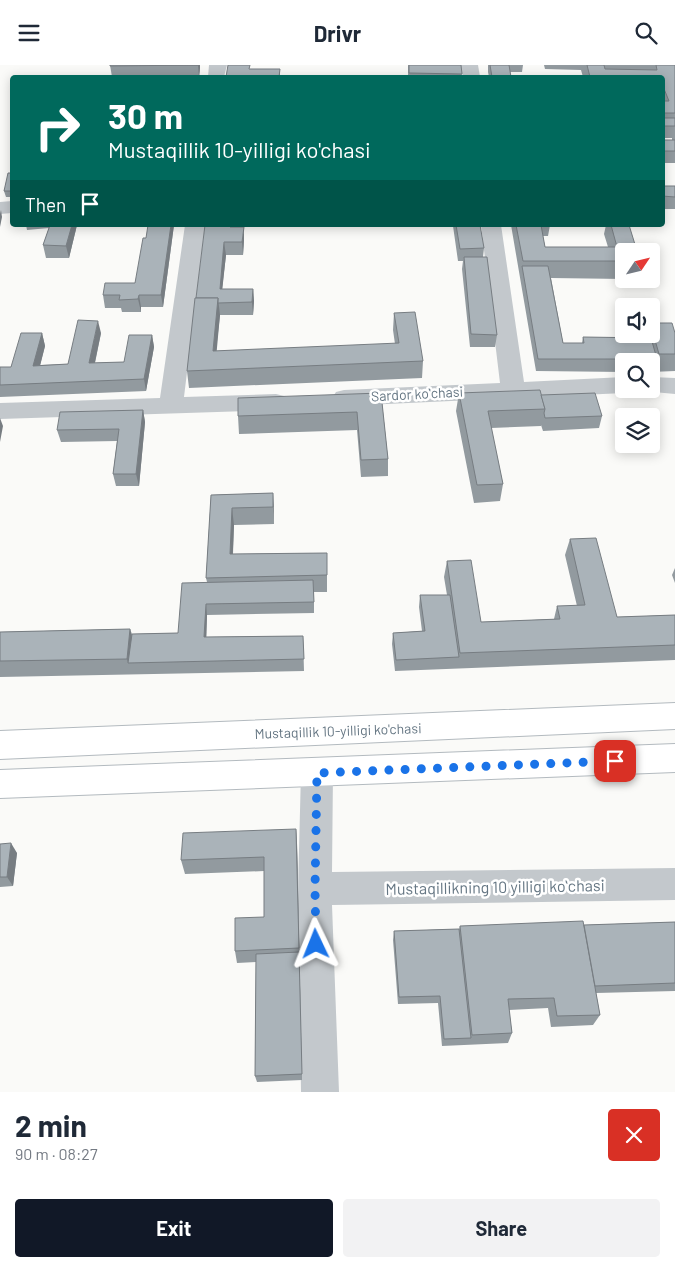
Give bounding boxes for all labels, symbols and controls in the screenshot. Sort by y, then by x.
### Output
icon: menu [15,19,43,47]
icon: search [632,19,660,47]
text: Drivr [314,20,361,46]
text: 30 m [108,94,183,136]
icon: right [25,95,90,160]
text: Mustaqillik 10-yilligi ko'chasi [108,136,371,162]
icon: arrive [76,190,104,218]
text: Then [25,193,66,216]
north arrow [615,243,660,287]
map controls [615,243,660,453]
button: sound [615,298,660,343]
button: search [615,353,660,398]
street label: Sardor koʻchasi [371,383,463,404]
button: layers [615,408,660,453]
street label: Mustaqillik 10-yilligi ko'chasi [254,719,422,742]
pin [594,740,636,782]
icon: arrive [601,747,629,775]
street label: Mustaqillikning 10 yilligi koʻchasi [385,875,605,898]
position arrow [289,917,341,969]
text: 2 min [15,1107,87,1143]
button: close [608,1109,660,1161]
text: 90 m · 08:27 [15,1144,98,1163]
button: Exit [15,1199,333,1257]
button: Share [343,1199,660,1257]

